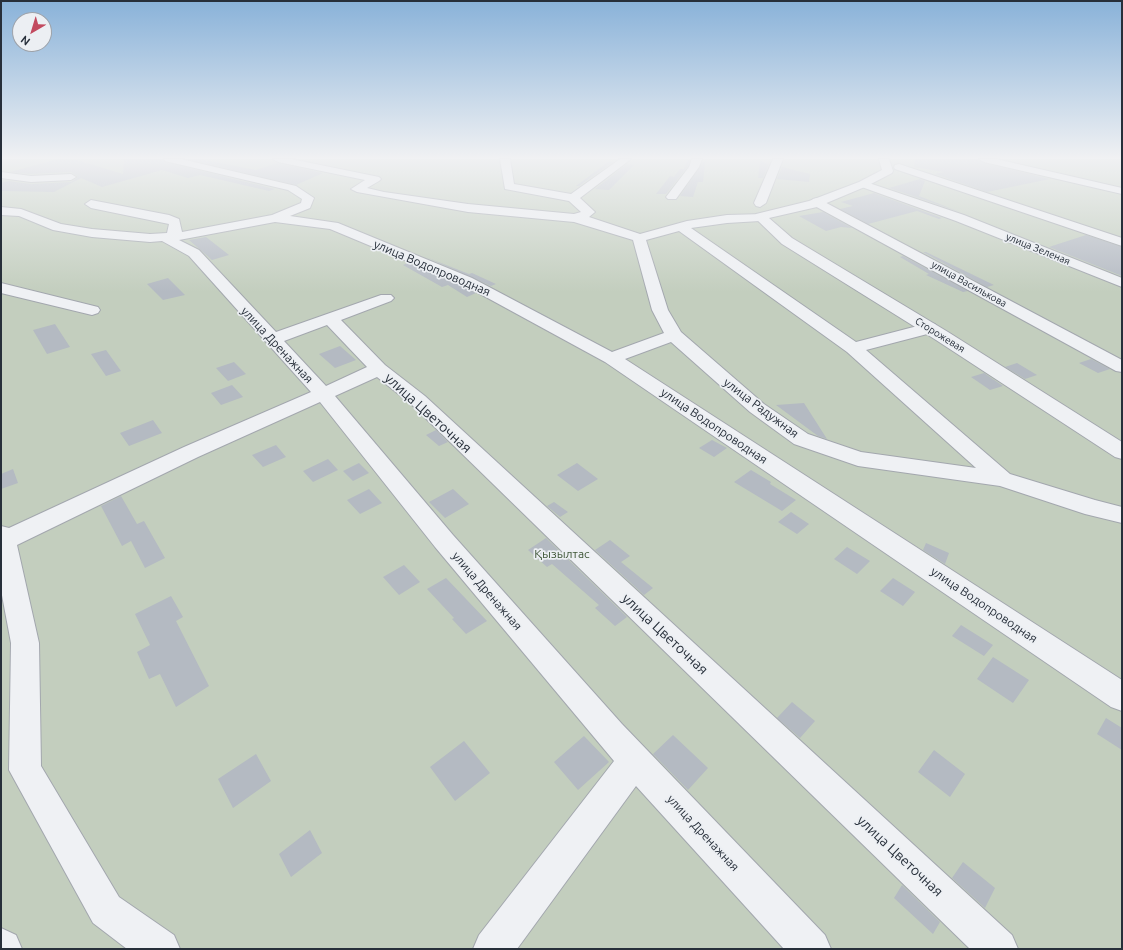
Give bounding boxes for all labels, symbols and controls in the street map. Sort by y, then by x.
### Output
north arrow [12,12,52,52]
text: N [18,33,32,48]
street label: улица Зеленая [1004,231,1072,267]
street label: улица Водопроводная [371,237,493,299]
street label: улица Василькова [929,258,1009,310]
street label: улица Дренажная [238,304,316,386]
street label: Сторожевая [913,315,967,355]
street label: улица Цветочная [381,369,475,457]
street label: улица Радужная [721,375,801,441]
street label: улица Водопроводная [658,385,770,467]
park label: Қызылтас [534,547,590,561]
street label: улица Дренажная [449,549,525,633]
street label: улица Водопроводная [928,564,1040,646]
street label: улица Цветочная [619,590,711,678]
street label: улица Дренажная [664,792,742,874]
street label: улица Цветочная [854,812,946,900]

